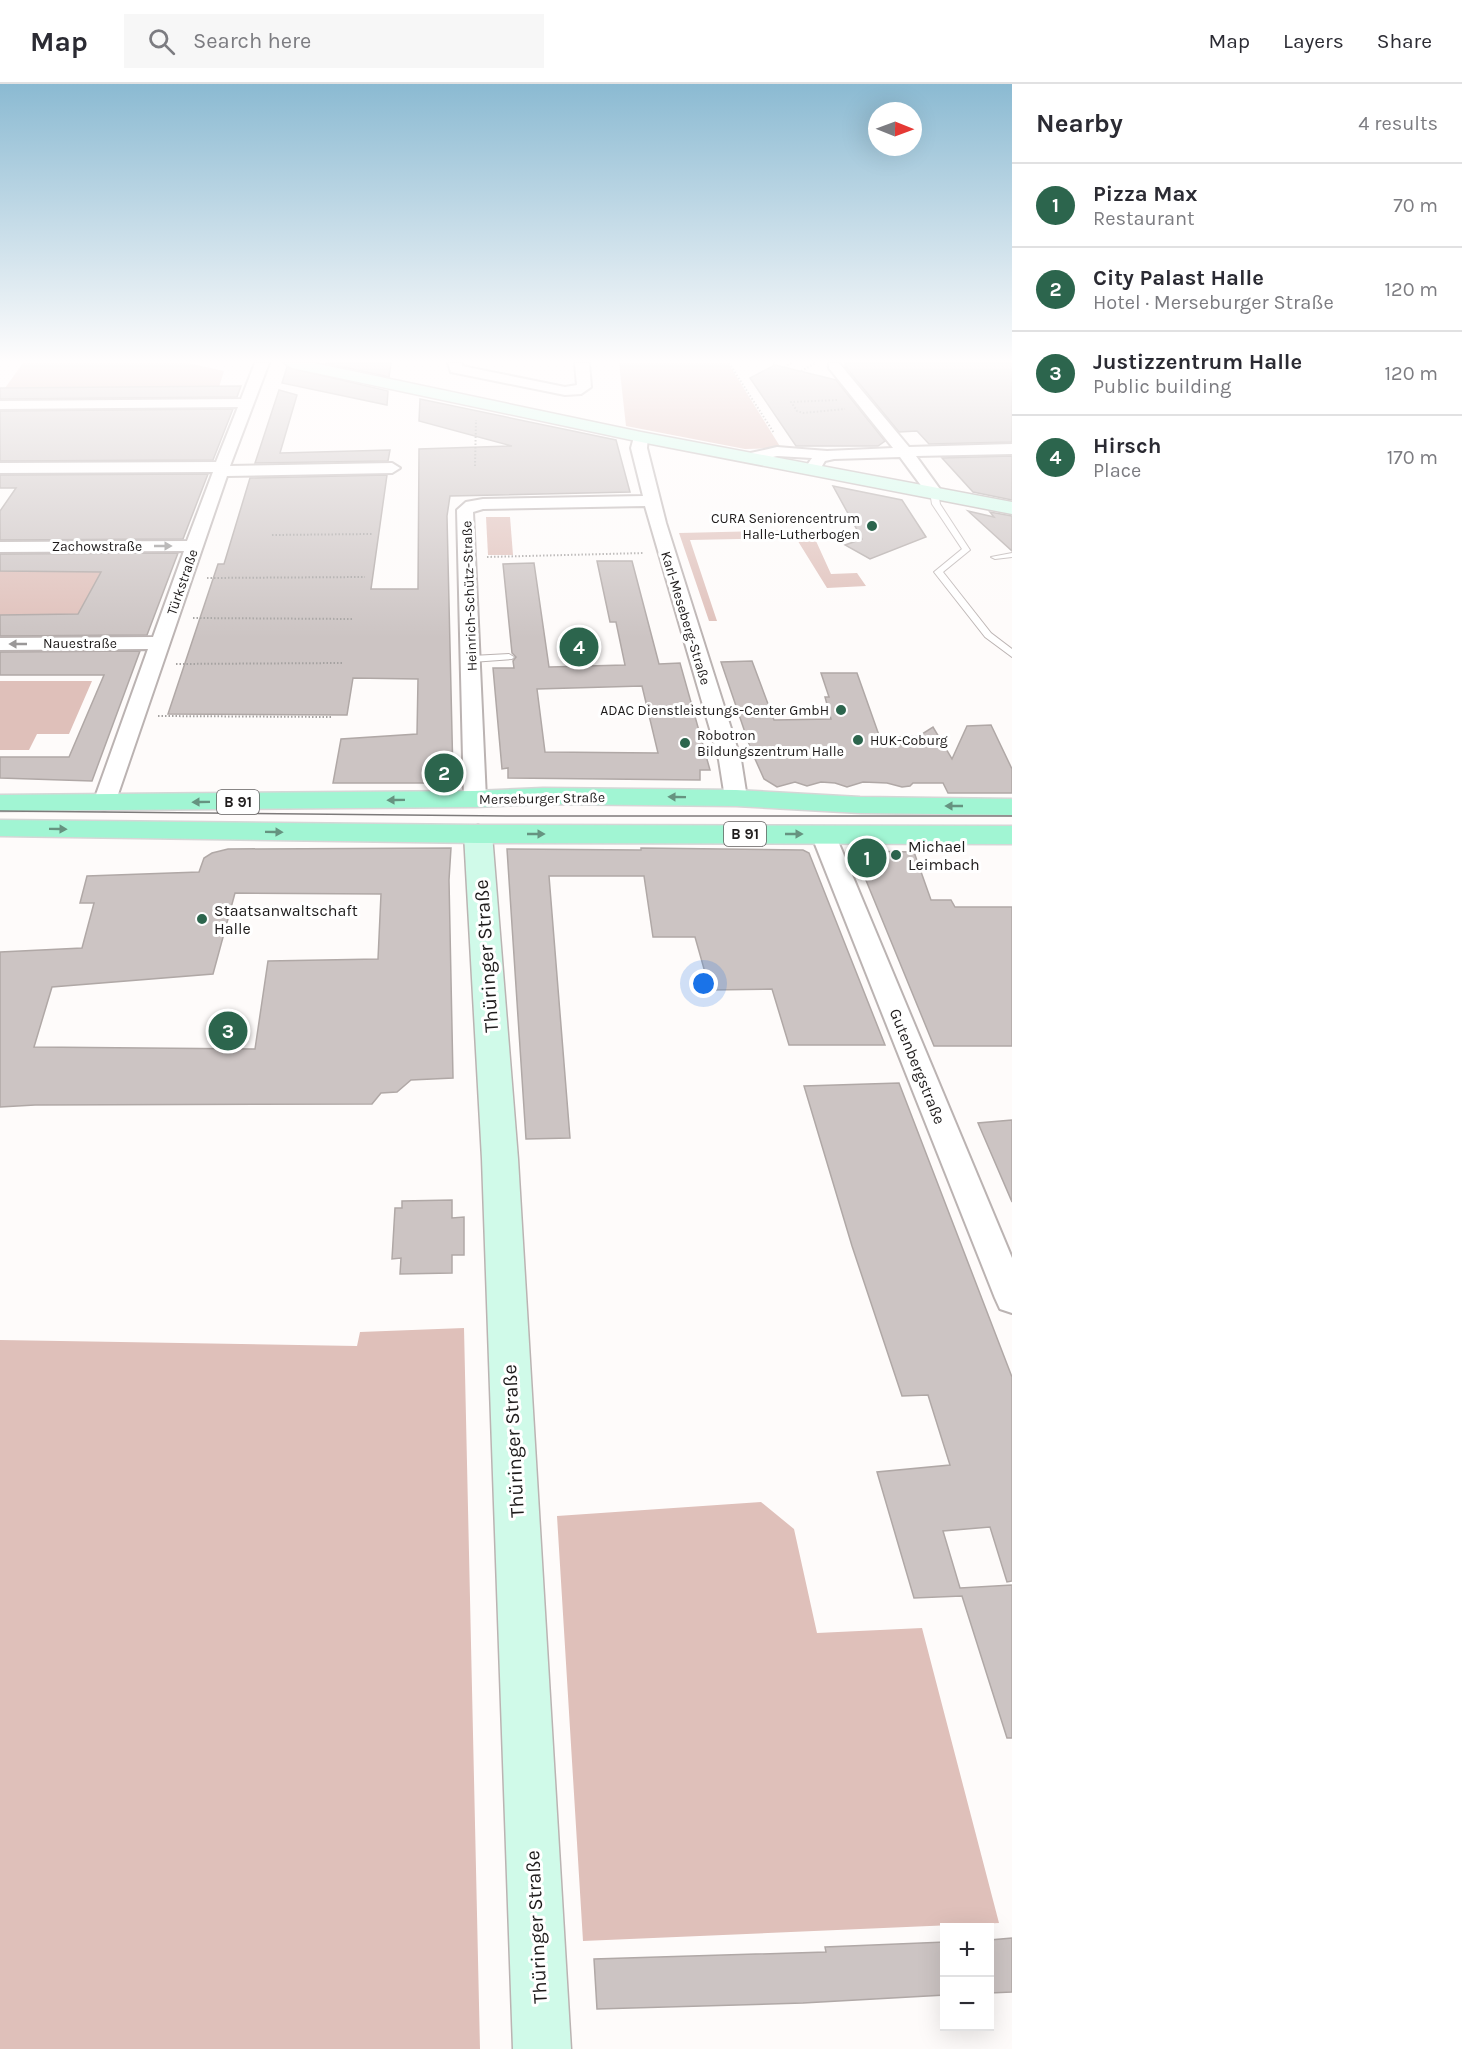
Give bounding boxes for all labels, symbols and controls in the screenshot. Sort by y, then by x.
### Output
search box [124,14,544,68]
text: Map [30,25,88,58]
icon: search [145,25,178,58]
text: Search here [193,28,311,54]
text: Map [1208,29,1250,53]
text: Layers [1283,29,1344,53]
text: Share [1377,29,1432,53]
north arrow [868,102,922,156]
text: Nearby [1036,108,1123,139]
text: 4 results [1358,112,1438,135]
text: Pizza Max [1093,181,1198,207]
text: 1 [1052,194,1059,217]
text: 70 m [1393,194,1438,217]
text: Restaurant [1093,207,1195,230]
text: City Palast Halle [1093,265,1264,291]
text: 2 [1049,278,1062,301]
text: 120 m [1384,278,1438,301]
text: Hotel · Merseburger Straße [1093,291,1334,314]
text: Justizzentrum Halle [1093,349,1302,375]
text: 3 [1049,362,1062,385]
text: 120 m [1384,362,1438,385]
text: Public building [1093,375,1231,398]
text: Hirsch [1093,433,1161,459]
text: 4 [1050,446,1061,469]
text: 170 m [1387,446,1438,469]
text: Place [1093,459,1141,482]
place label: CURA Seniorencentrum Halle-Lutherbogen [711,510,860,543]
marker: CURA Seniorencentrum Halle-Lutherbogen [865,519,879,533]
street label: Heinrich-Schütz-Straße [458,520,481,672]
street label: Zachowstraße [52,538,142,555]
one-way arrow [154,541,173,551]
street label: Türkstraße [163,547,202,617]
street label: Karl-Meseberg-Straße [657,549,714,687]
pin: 4 [560,624,598,670]
street label: Nauestraße [43,635,117,652]
one-way arrow [9,639,28,648]
place label: ADAC Dienstleistungs-Center GmbH [600,702,829,719]
marker: ADAC Dienstleistungs-Center GmbH [834,703,848,717]
place label: Robotron Bildungszentrum Halle [697,727,844,760]
place label: HUK-Coburg [870,732,948,749]
marker: HUK-Coburg [851,733,865,747]
marker: Robotron Bildungszentrum Halle [678,736,692,750]
pin: 2 [424,750,464,796]
street label: Merseburger Straße [479,789,605,808]
road number: B 91 [217,790,259,814]
one-way arrow [668,792,687,802]
one-way arrow [386,795,405,805]
one-way arrow [191,797,210,807]
one-way arrow [944,802,963,811]
road number: B 91 [724,822,766,846]
one-way arrow [49,824,68,834]
one-way arrow [264,827,283,836]
one-way arrow [527,829,546,839]
one-way arrow [785,829,804,839]
pin: 1 [848,836,886,880]
place label: Michael Leimbach [908,837,980,874]
marker: Michael Leimbach [889,848,903,862]
street label: Thüringer Straße [470,879,503,1033]
place label: Staatsanwaltschaft Halle [214,901,358,938]
marker: Staatsanwaltschaft Halle [195,912,209,926]
your location [689,969,718,998]
street label: Gutenbergstraße [886,1006,949,1127]
pin: 3 [208,1008,248,1054]
street label: Thüringer Straße [498,1364,529,1518]
street label: Thüringer Straße [521,1850,552,2004]
map controls [940,1923,994,2031]
button: + [940,1923,994,1977]
button: − [940,1977,994,2031]

